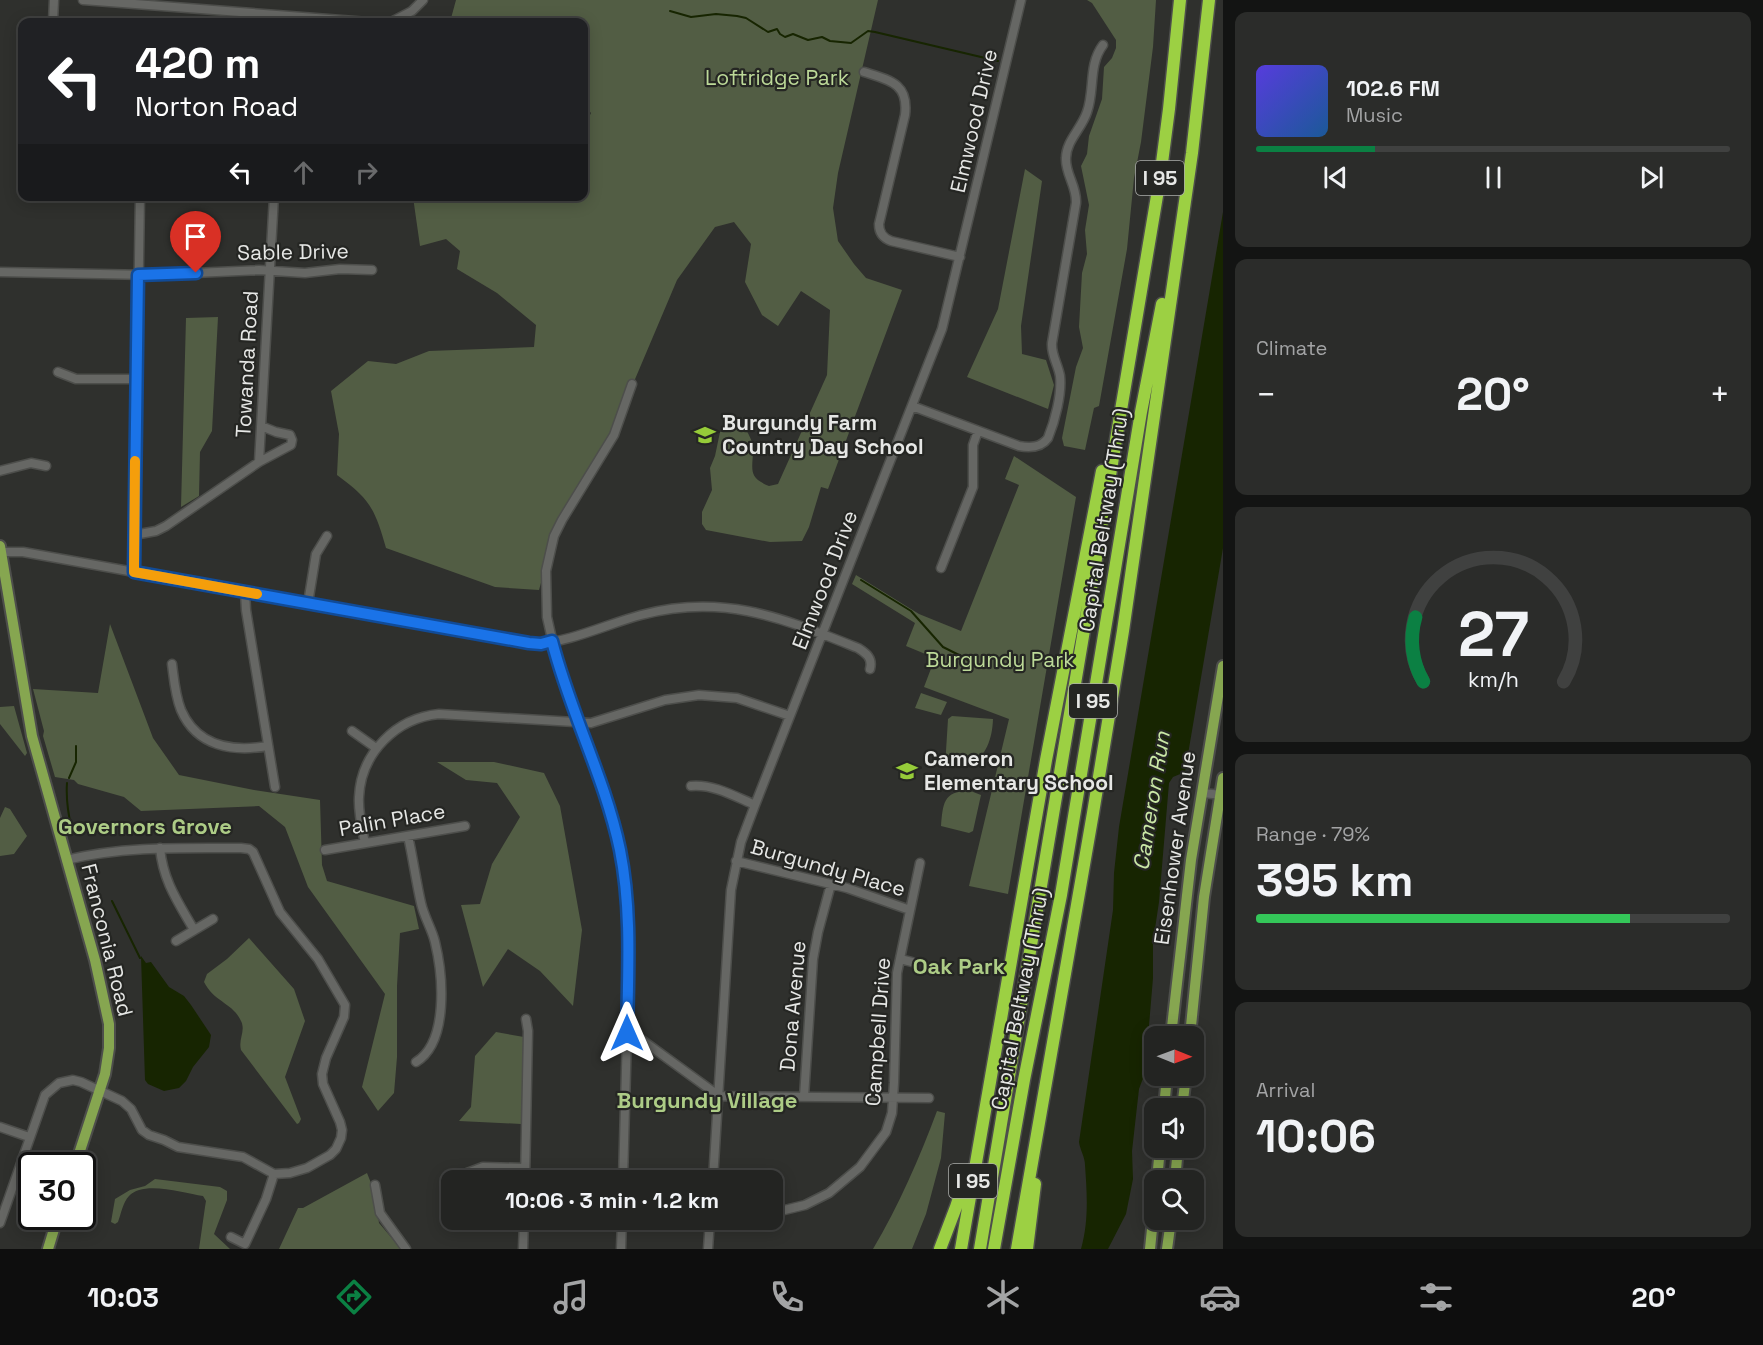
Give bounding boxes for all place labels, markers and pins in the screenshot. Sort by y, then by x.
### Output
pin [170,211,221,273]
place label: Burgundy Farm Country Day School [722,409,923,460]
school or university icon: Burgundy Farm Country Day School [693,423,717,447]
place label: Cameron Elementary School [924,745,1114,796]
school or university icon: Cameron Elementary School [895,759,919,783]

